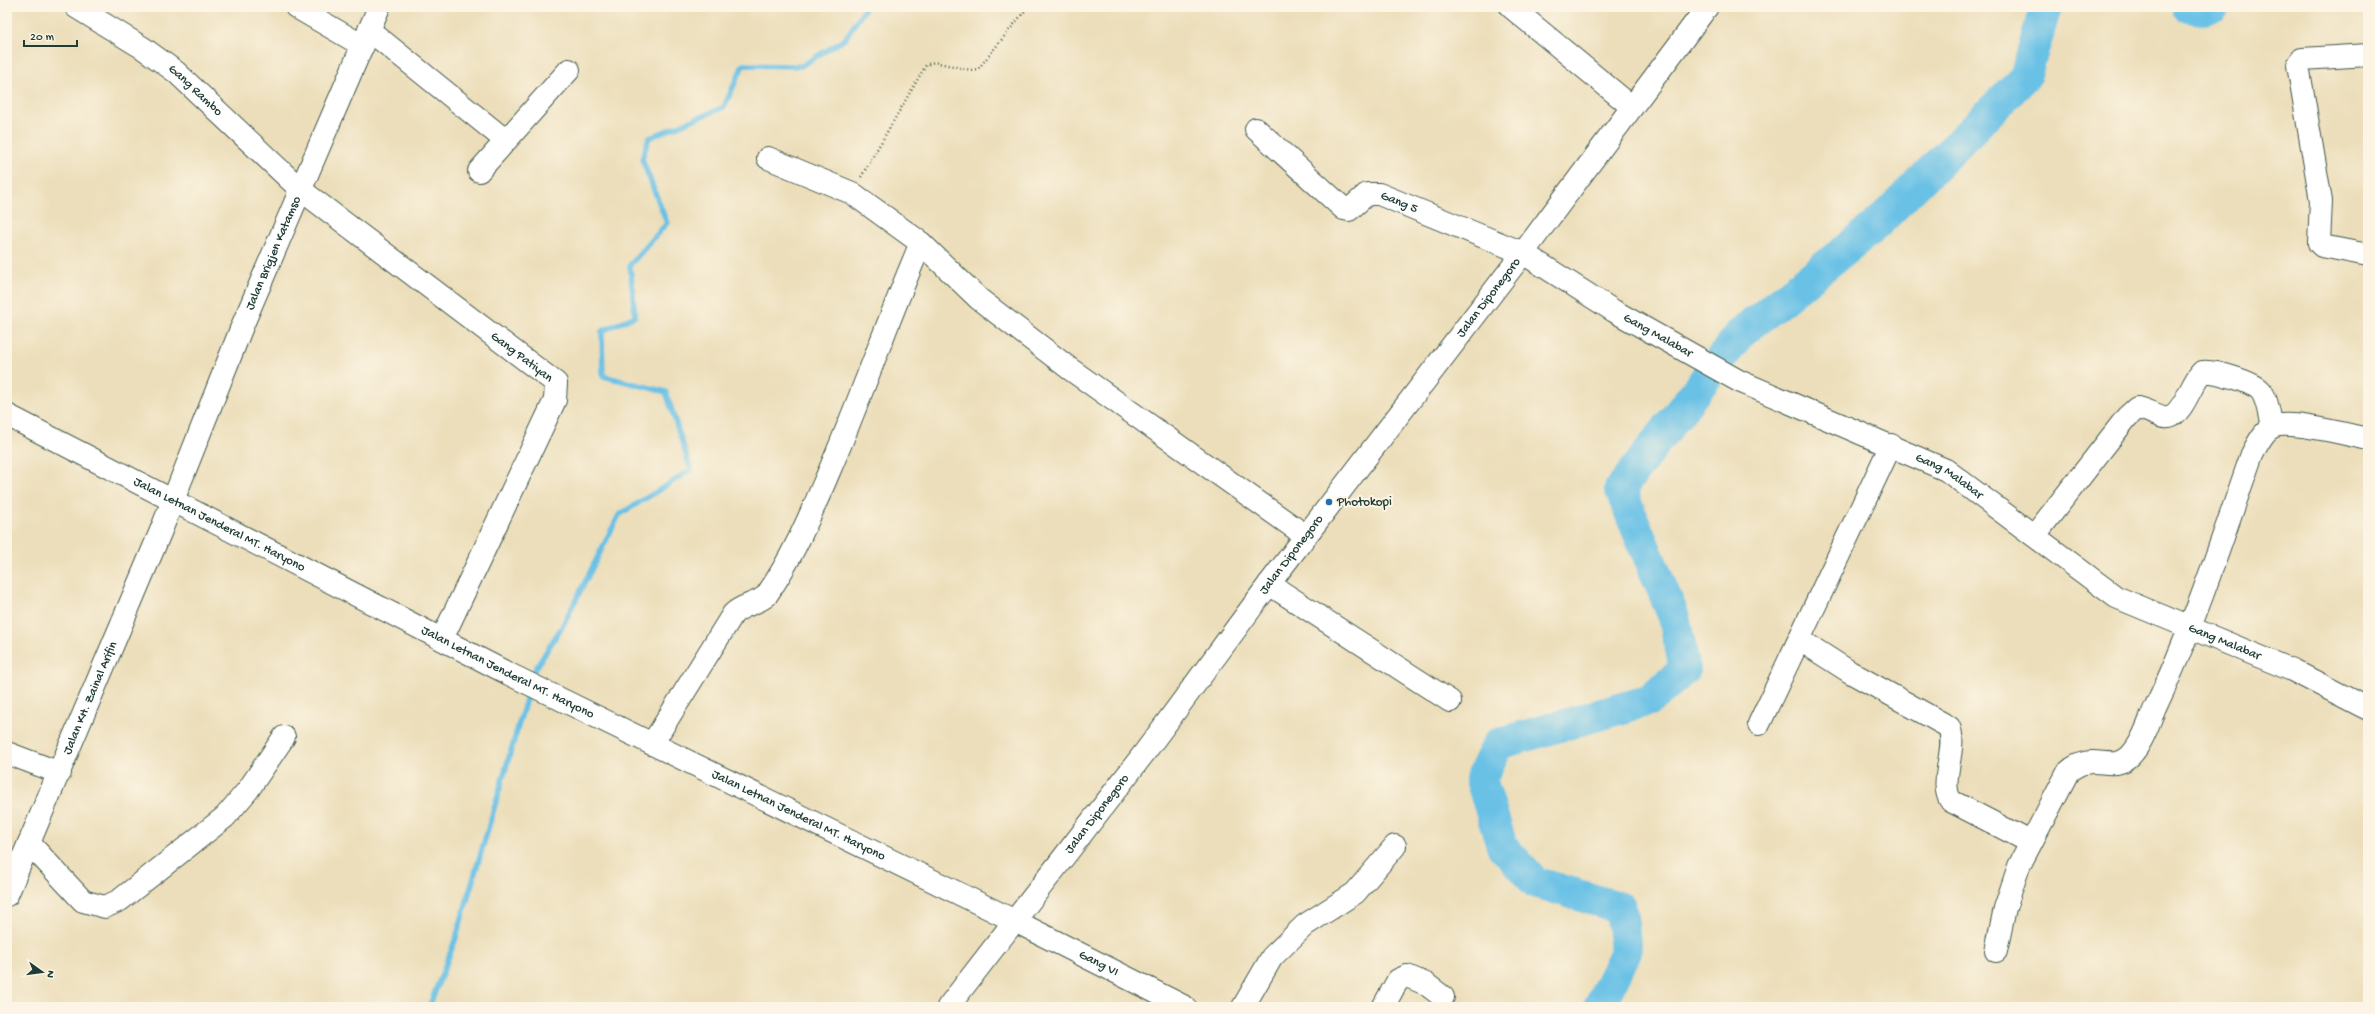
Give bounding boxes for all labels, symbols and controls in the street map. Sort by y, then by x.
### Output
scale bar [24,22,77,48]
text: 20 m [30,31,55,45]
street label: Gang Rambo [165,61,226,120]
street label: Gang 5 [1378,188,1420,217]
street label: Jalan Brigjen Katamso [242,194,305,312]
street label: Jalan Diponegoro [1453,255,1524,340]
street label: Gang Malabar [1621,310,1696,362]
street label: Gang Patiyan [487,329,557,386]
street label: Gang Malabar [1913,450,1987,503]
street label: Jalan Letnan Jenderal MT. Haryono [131,474,308,575]
place label: Photokopi [1336,495,1392,510]
marker: Photokopi [1324,497,1334,507]
street label: Jalan Diponegoro [1256,512,1327,597]
street label: Gang Malabar [2186,620,2264,664]
street label: Jalan Letnan Jenderal MT. Haryono [419,623,597,722]
street label: Jalan KH. Zainal Arifin [60,638,121,757]
street label: Jalan Letnan Jenderal MT. Haryono [709,767,888,864]
street label: Jalan Diponegoro [1062,771,1133,857]
street label: Gang VI [1076,947,1121,980]
north arrow [22,952,62,992]
text: N [43,969,56,979]

